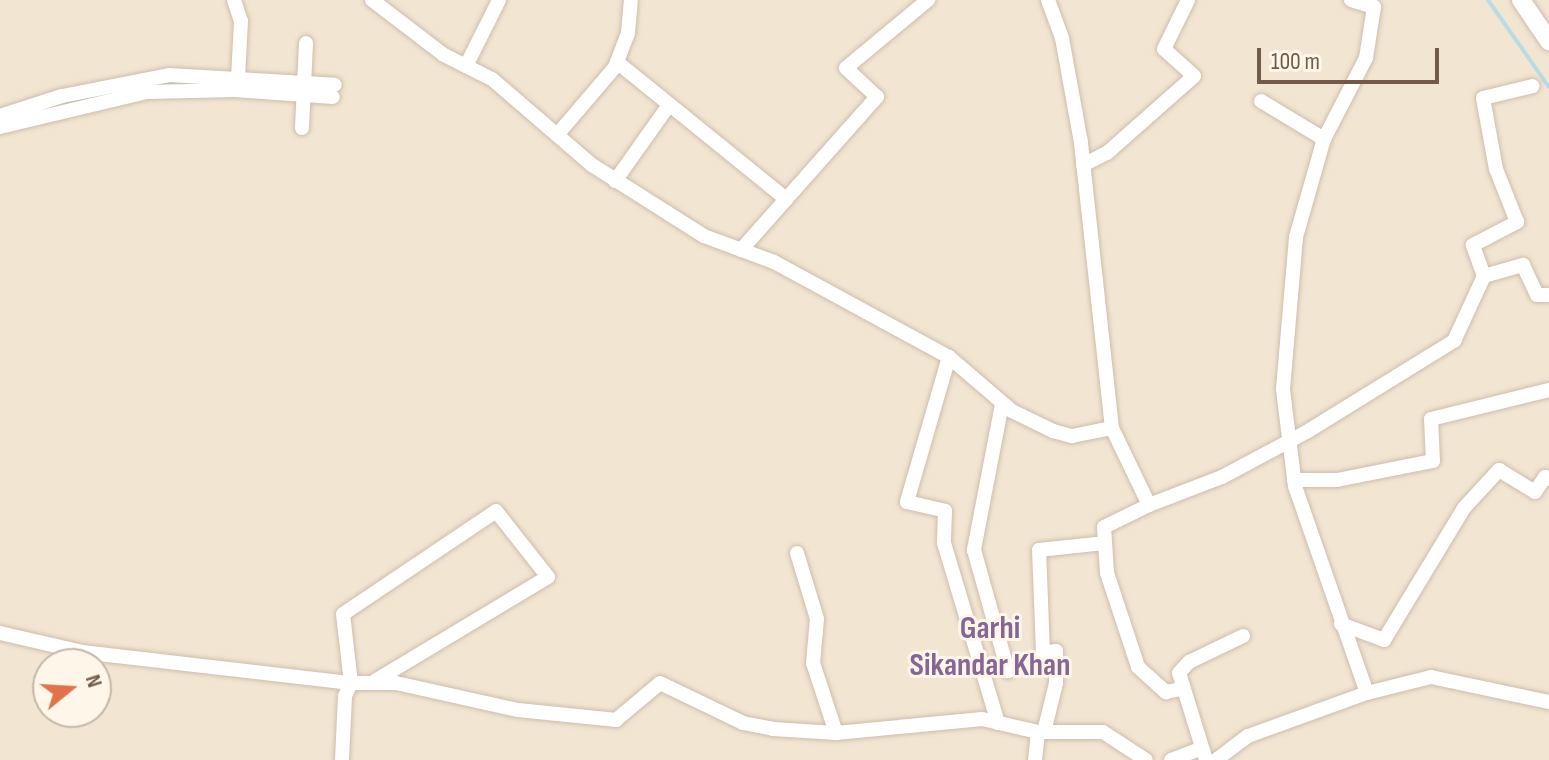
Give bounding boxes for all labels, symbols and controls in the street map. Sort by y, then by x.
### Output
scale bar [1261,32,1443,82]
text: 100 m [1271,47,1320,76]
district label: Garhi Sikandar Khan [910,611,1070,686]
north arrow [32,648,112,728]
text: N [79,671,108,691]

